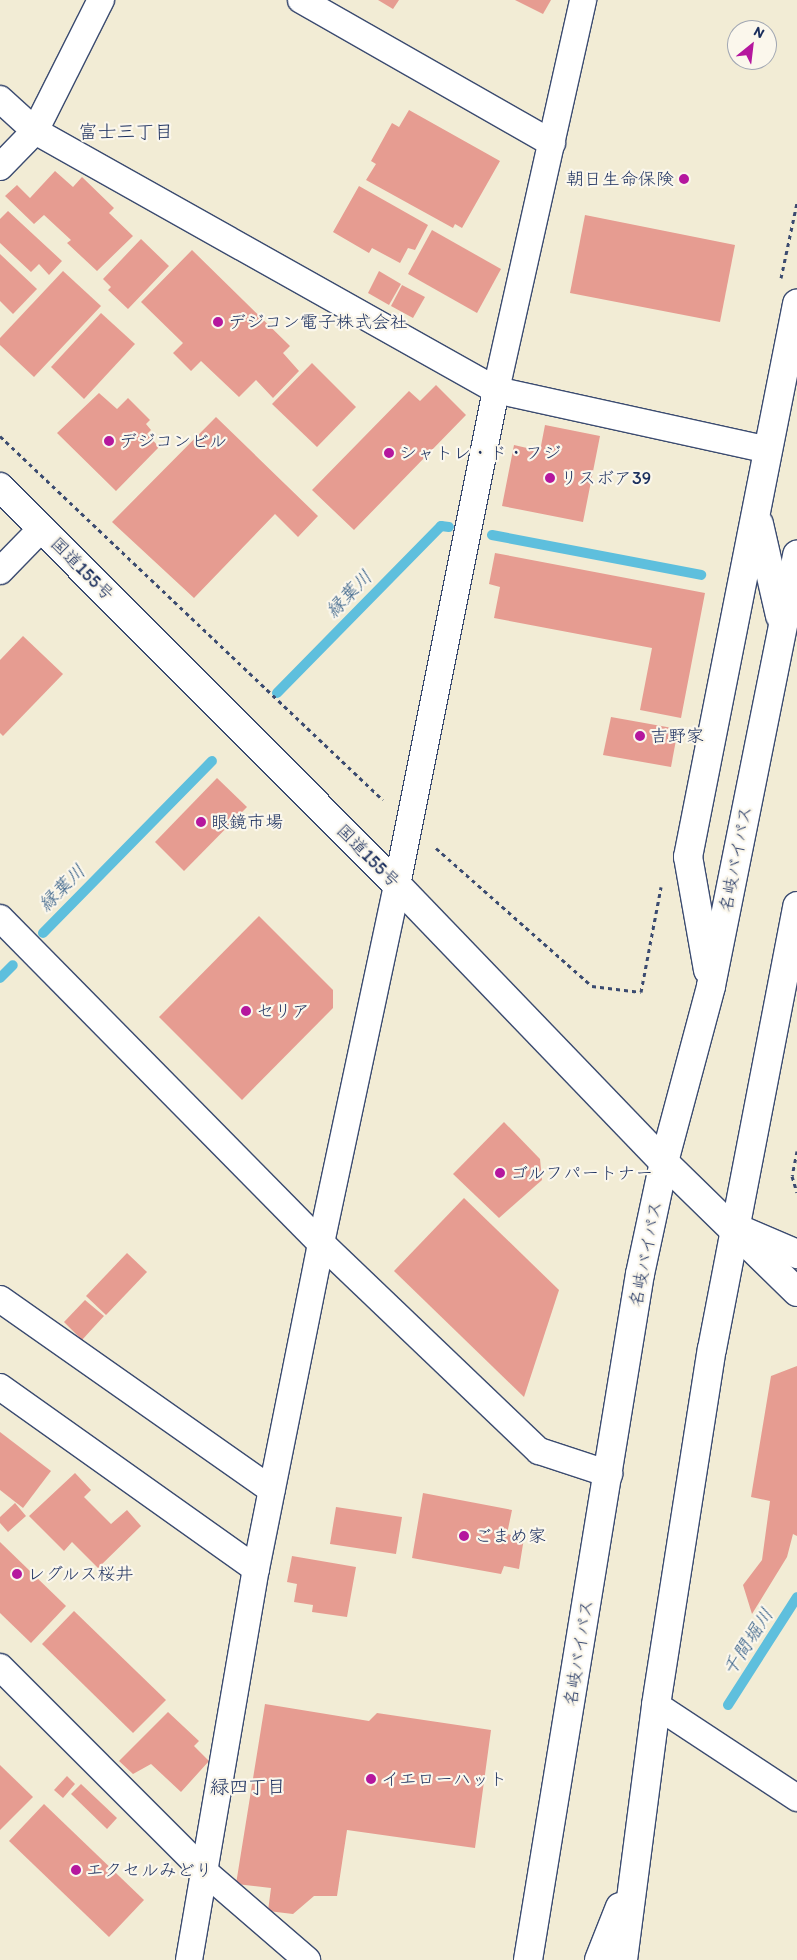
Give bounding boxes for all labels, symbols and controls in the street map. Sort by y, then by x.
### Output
north arrow [727,20,777,70]
text: N [751,23,767,42]
district label: 富士三丁目 [79,121,173,143]
place label: 朝日生命保険 [566,168,674,190]
marker: 朝日生命保険 [678,173,690,185]
place label: デジコン電子株式会社 [228,311,408,333]
marker: デジコン電子株式会社 [212,316,224,328]
place label: デジコンビル [119,430,227,452]
marker: デジコンビル [103,435,115,447]
place label: シャトレ・ド・フジ [399,442,561,464]
marker: シャトレ・ド・フジ [383,447,395,459]
place label: リスボア39 [560,467,651,489]
marker: リスボア39 [544,472,556,484]
street label: 国道155号 [46,533,118,605]
water label: 縁葉川 [321,566,377,622]
place label: 吉野家 [650,725,704,747]
marker: 吉野家 [634,730,646,742]
street label: 名岐バイパス [715,804,757,914]
place label: 眼鏡市場 [211,811,283,833]
marker: 眼鏡市場 [195,816,207,828]
street label: 国道155号 [332,820,404,892]
water label: 縁葉川 [34,860,90,916]
place label: セリア [256,1000,310,1022]
marker: セリア [240,1005,252,1017]
place label: ゴルフパートナー [510,1162,654,1184]
marker: ゴルフパートナー [494,1167,506,1179]
street label: 名岐バイパス [625,1199,667,1309]
place label: ごまめ家 [474,1525,546,1547]
marker: ごまめ家 [458,1530,470,1542]
place label: レグルス桜井 [27,1563,135,1585]
marker: レグルス桜井 [11,1568,23,1580]
street label: 名岐バイパス [560,1598,598,1708]
water label: 千間堀川 [718,1604,778,1680]
place label: イエローハット [381,1768,507,1790]
marker: イエローハット [365,1773,377,1785]
district label: 緑四丁目 [210,1776,286,1798]
place label: エクセルみどり [86,1859,212,1881]
marker: エクセルみどり [70,1864,82,1876]

